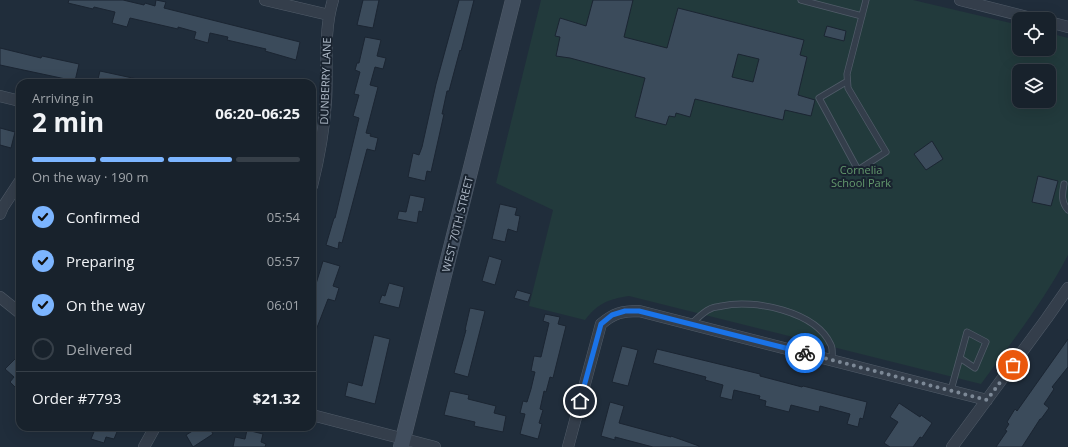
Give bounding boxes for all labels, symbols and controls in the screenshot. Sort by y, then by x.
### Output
map controls [1012,12,1056,108]
button: locate [1012,12,1056,56]
street label: DUNBERRY LANE [316,37,334,125]
button: layers [1012,64,1056,108]
text: Arriving in [32,89,94,107]
text: 06:20–06:25 [215,103,300,123]
text: 2 min [32,104,104,140]
park label: Cornelia School Park [831,162,891,190]
text: On the way · 190 m [32,168,148,186]
street label: WEST 70TH STREET [438,175,476,273]
icon: check [32,206,54,228]
text: Confirmed [66,207,140,227]
text: 05:54 [267,208,300,226]
icon: check [32,250,54,272]
text: Preparing [66,251,134,271]
text: 05:57 [267,252,300,270]
icon: check [32,294,54,316]
text: On the way [66,295,145,315]
text: 06:01 [267,296,300,314]
courier [785,333,825,373]
text: Delivered [66,339,133,359]
icon: bike [794,342,816,364]
pin [996,348,1030,382]
icon: bag [1002,354,1024,376]
pin [563,384,597,418]
text: Order #7793 [32,388,121,408]
text: $21.32 [253,388,300,408]
icon: home [569,390,591,412]

